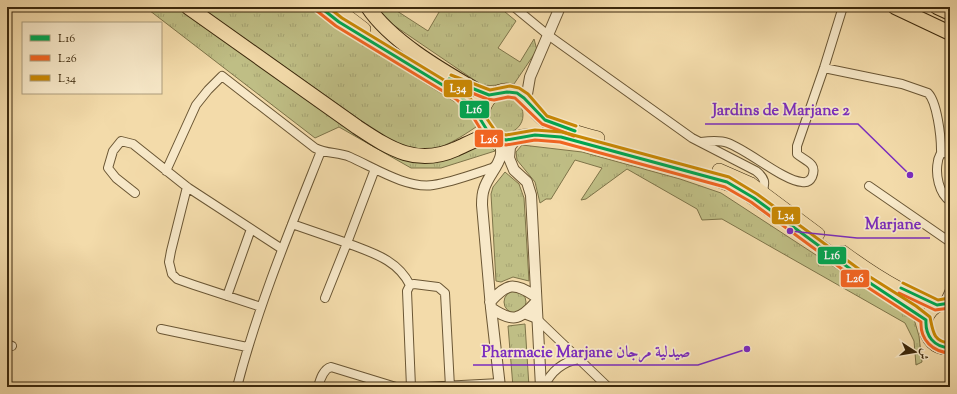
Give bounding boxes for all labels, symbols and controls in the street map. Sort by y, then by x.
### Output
legend [22,22,162,94]
text: L16 [58,30,75,48]
text: L26 [58,50,77,68]
text: L34 [58,70,76,88]
line badge: L34 [443,79,473,98]
text: L34 [449,81,467,97]
callout: Jardins de Marjane 2 [705,96,858,124]
line badge: L16 [459,100,490,119]
text: Jardins de Marjane 2 [710,100,850,123]
text: L16 [465,102,482,118]
line badge: L26 [474,129,504,148]
text: L26 [479,132,498,148]
line badge: L34 [771,206,801,225]
text: L34 [777,208,795,224]
callout: Marjane [857,210,930,238]
text: Marjane [865,214,922,237]
line badge: L16 [817,246,847,265]
text: L16 [823,248,840,264]
line badge: L26 [840,269,870,288]
text: L26 [845,271,864,287]
north arrow [895,332,935,372]
callout: Pharmacie Marjane صيدلية مرجان [473,337,698,365]
text: Pharmacie Marjane صيدلية مرجان [482,342,690,365]
text: ش [915,347,933,361]

